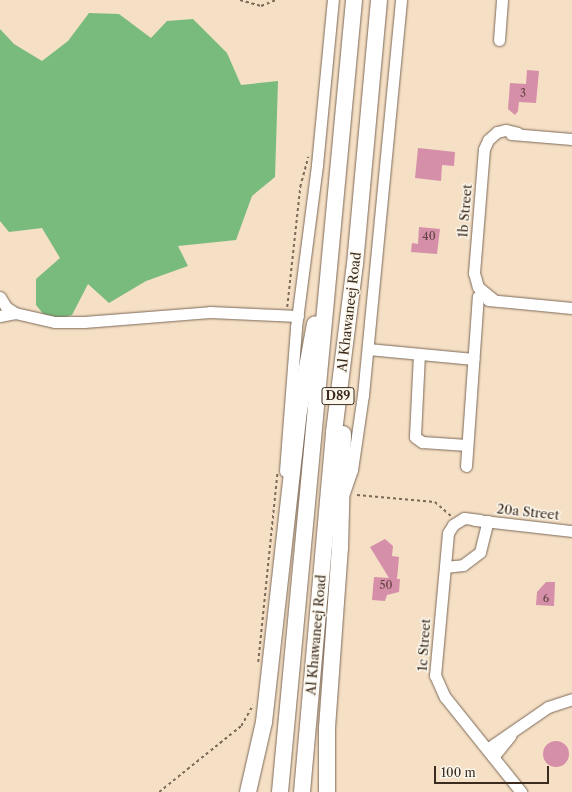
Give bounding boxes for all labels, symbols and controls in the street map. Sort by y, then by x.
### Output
house number: 3 [520,86,526,100]
street label: 1b Street [455,184,475,238]
house number: 40 [422,229,436,243]
street label: Al Khawaneej Road [334,251,364,373]
road number: D89 [321,386,355,406]
street label: 20a Street [496,501,560,523]
street label: Al Khawaneej Road [303,574,329,696]
house number: 50 [380,578,392,592]
house number: 6 [543,591,549,605]
street label: 1c Street [414,618,434,672]
scale bar [436,758,551,784]
text: 100 m [441,765,476,780]

